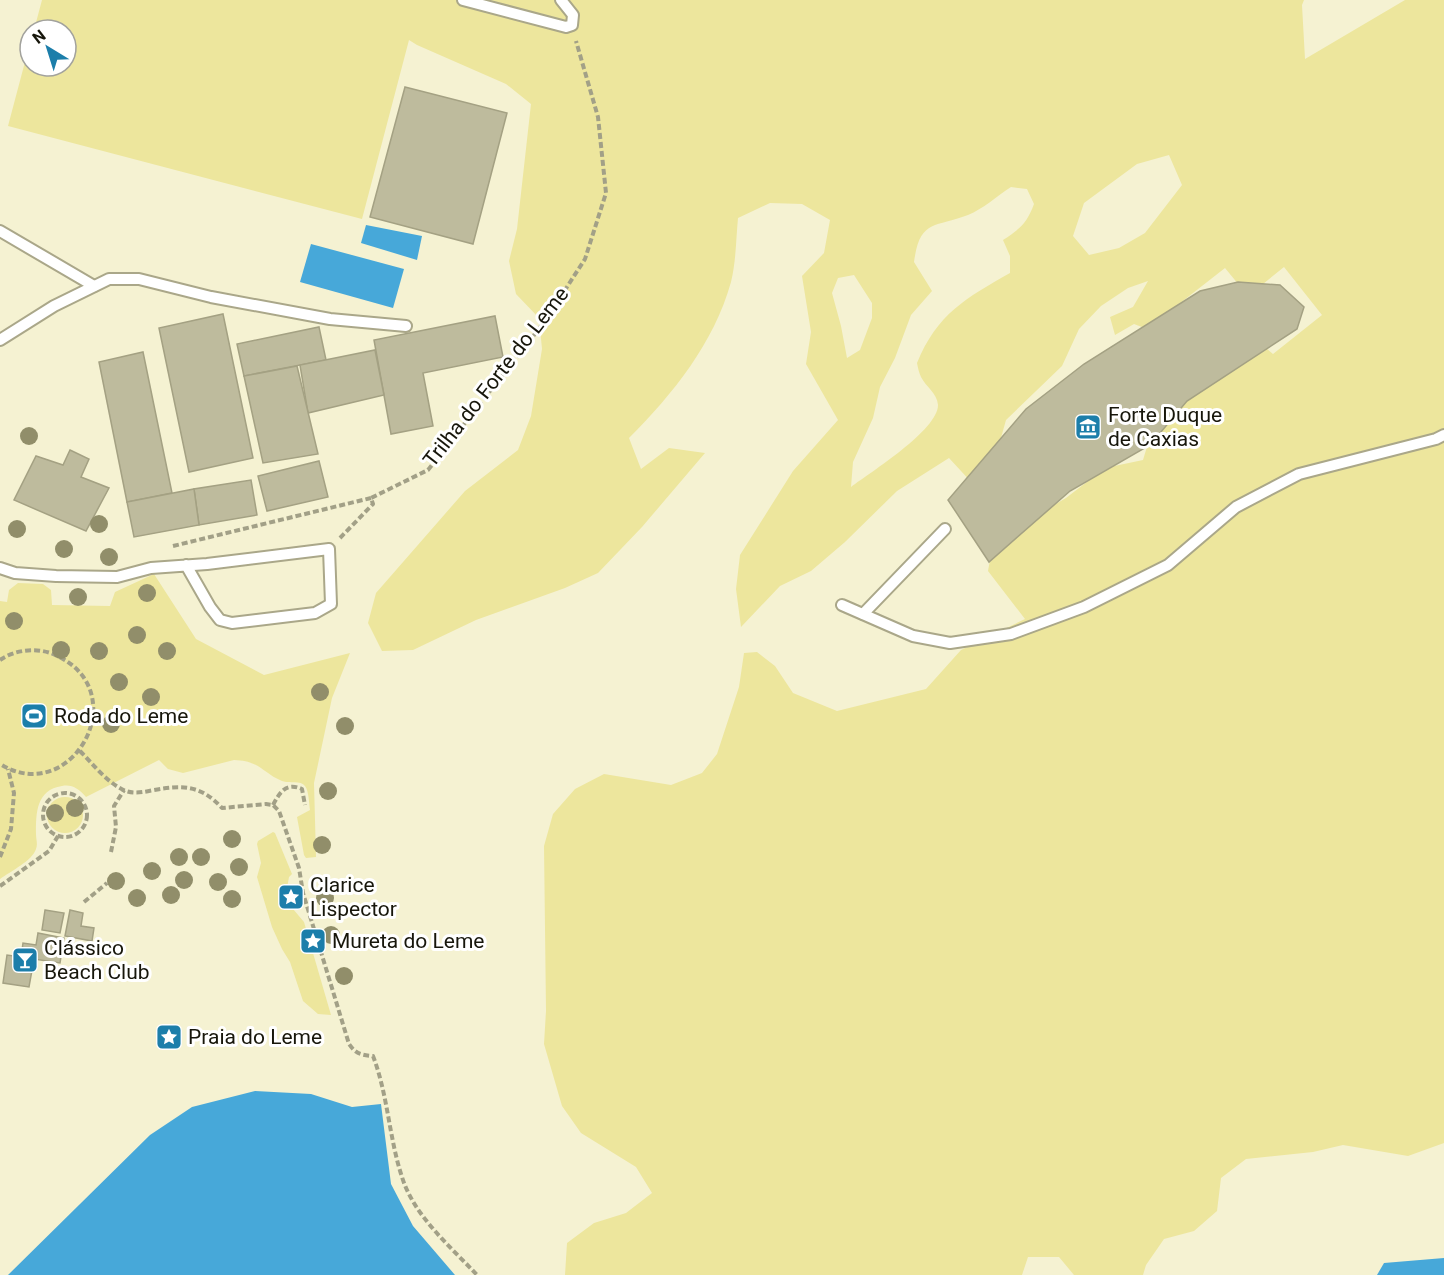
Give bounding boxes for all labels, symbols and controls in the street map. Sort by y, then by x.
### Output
north arrow [18,18,78,78]
text: N [29,26,49,48]
street label: Trilha do Forte do Leme [418,282,574,472]
place label: Forte Duque de Caxias [1108,403,1222,451]
museum icon: Forte Duque de Caxias [1073,412,1103,442]
sports icon: Roda do Leme [19,701,49,731]
place label: Roda do Leme [54,704,188,728]
place label: Clarice Lispector [310,873,397,921]
place icon: Clarice Lispector [276,882,306,912]
place icon: Mureta do Leme [298,926,328,956]
place label: Mureta do Leme [332,929,485,953]
place label: Clássico Beach Club [44,936,150,984]
bar icon: Clássico Beach Club [10,945,40,975]
place icon: Praia do Leme [154,1022,184,1052]
place label: Praia do Leme [188,1025,322,1049]

